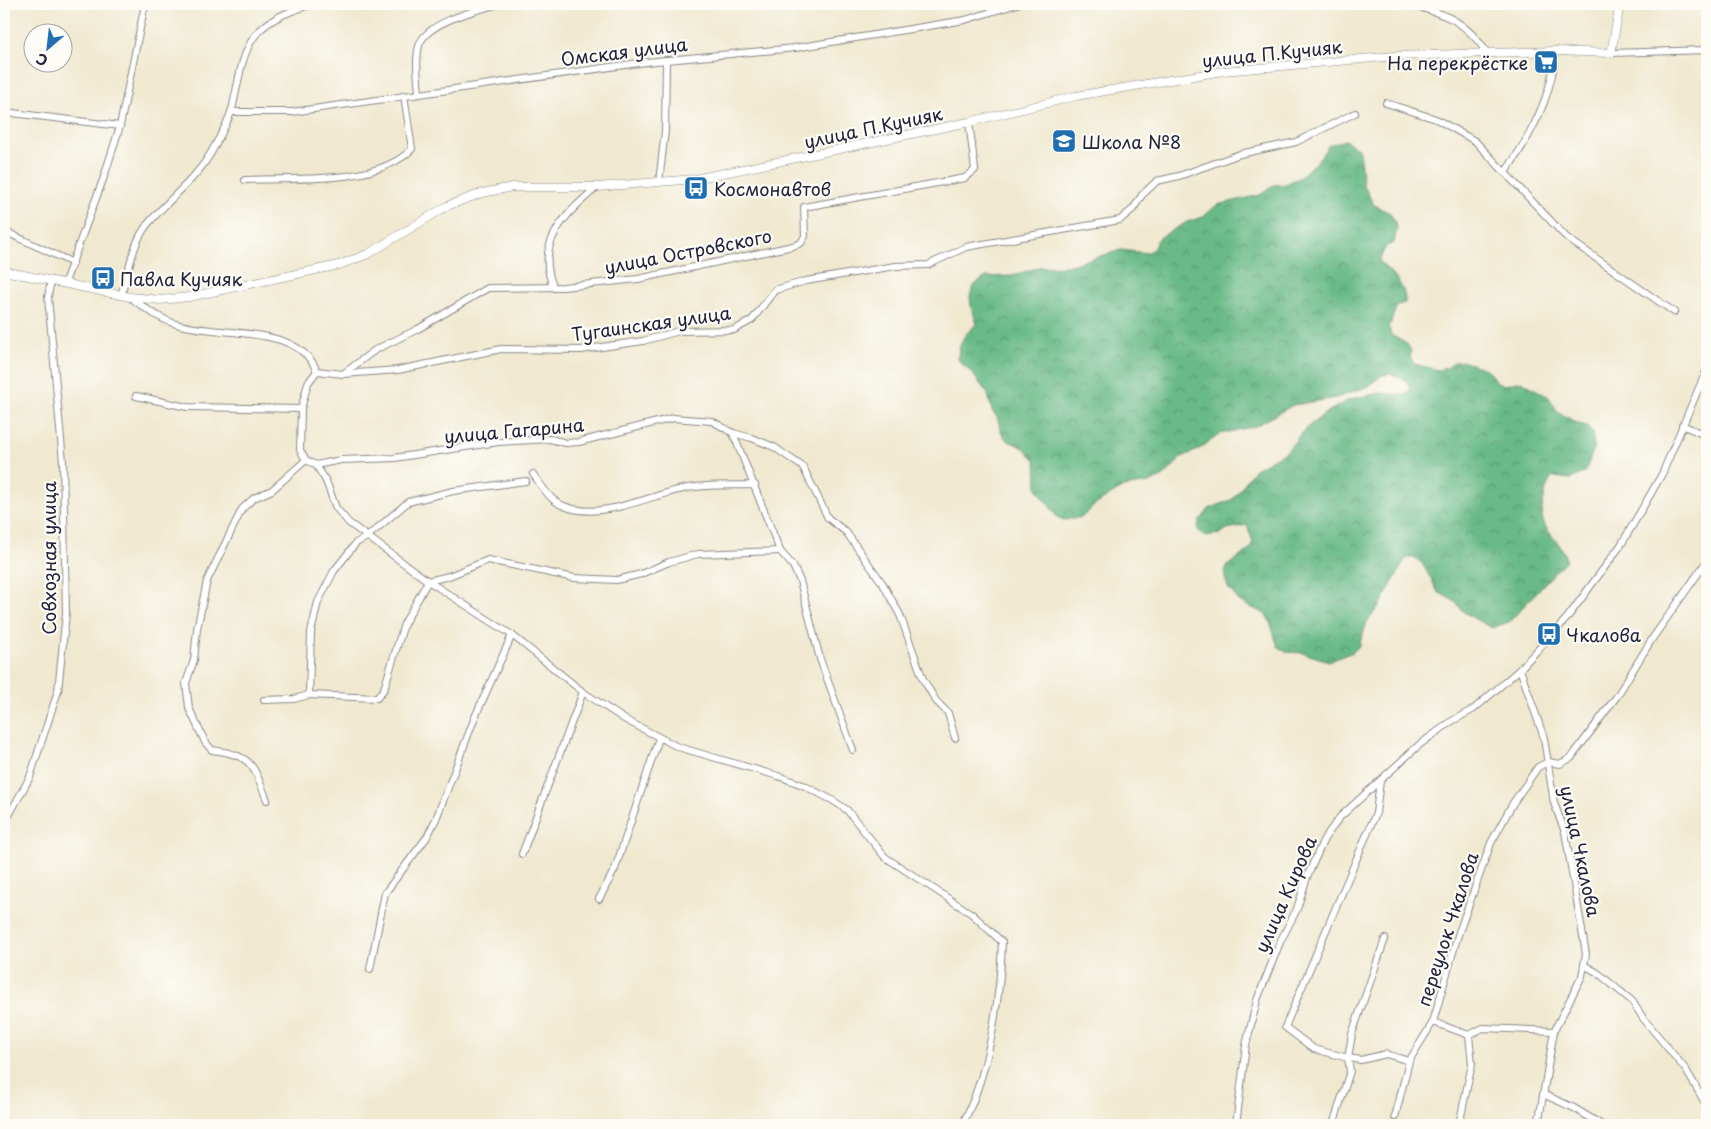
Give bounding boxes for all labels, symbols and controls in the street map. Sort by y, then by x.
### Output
north arrow [22,22,72,72]
street label: Омская улица [559,30,689,72]
street label: улица П.Кучияк [1201,32,1344,74]
text: С [32,48,51,72]
place label: На перекрёстке [1387,49,1528,76]
supermarket icon: На перекрёстке [1533,49,1559,75]
street label: улица П.Кучияк [801,99,945,155]
school or university icon: Школа №8 [1051,128,1077,154]
place label: Школа №8 [1082,128,1181,155]
bus stop icon: Космонавтов [683,175,709,201]
place label: Космонавтов [714,175,831,202]
street label: улица Островского [602,222,774,280]
bus stop icon: Павла Кучияк [90,265,116,291]
place label: Павла Кучияк [120,265,243,292]
street label: Тугаинская улица [570,298,733,348]
street label: улица Гагарина [443,410,586,450]
street label: Совхозная улица [35,480,62,635]
bus stop icon: Чкалова [1536,621,1562,647]
place label: Чкалова [1566,621,1642,648]
street label: улица Чкалова [1554,783,1608,920]
street label: улица Кирова [1247,831,1323,957]
street label: переулок Чкалова [1409,848,1485,1010]

